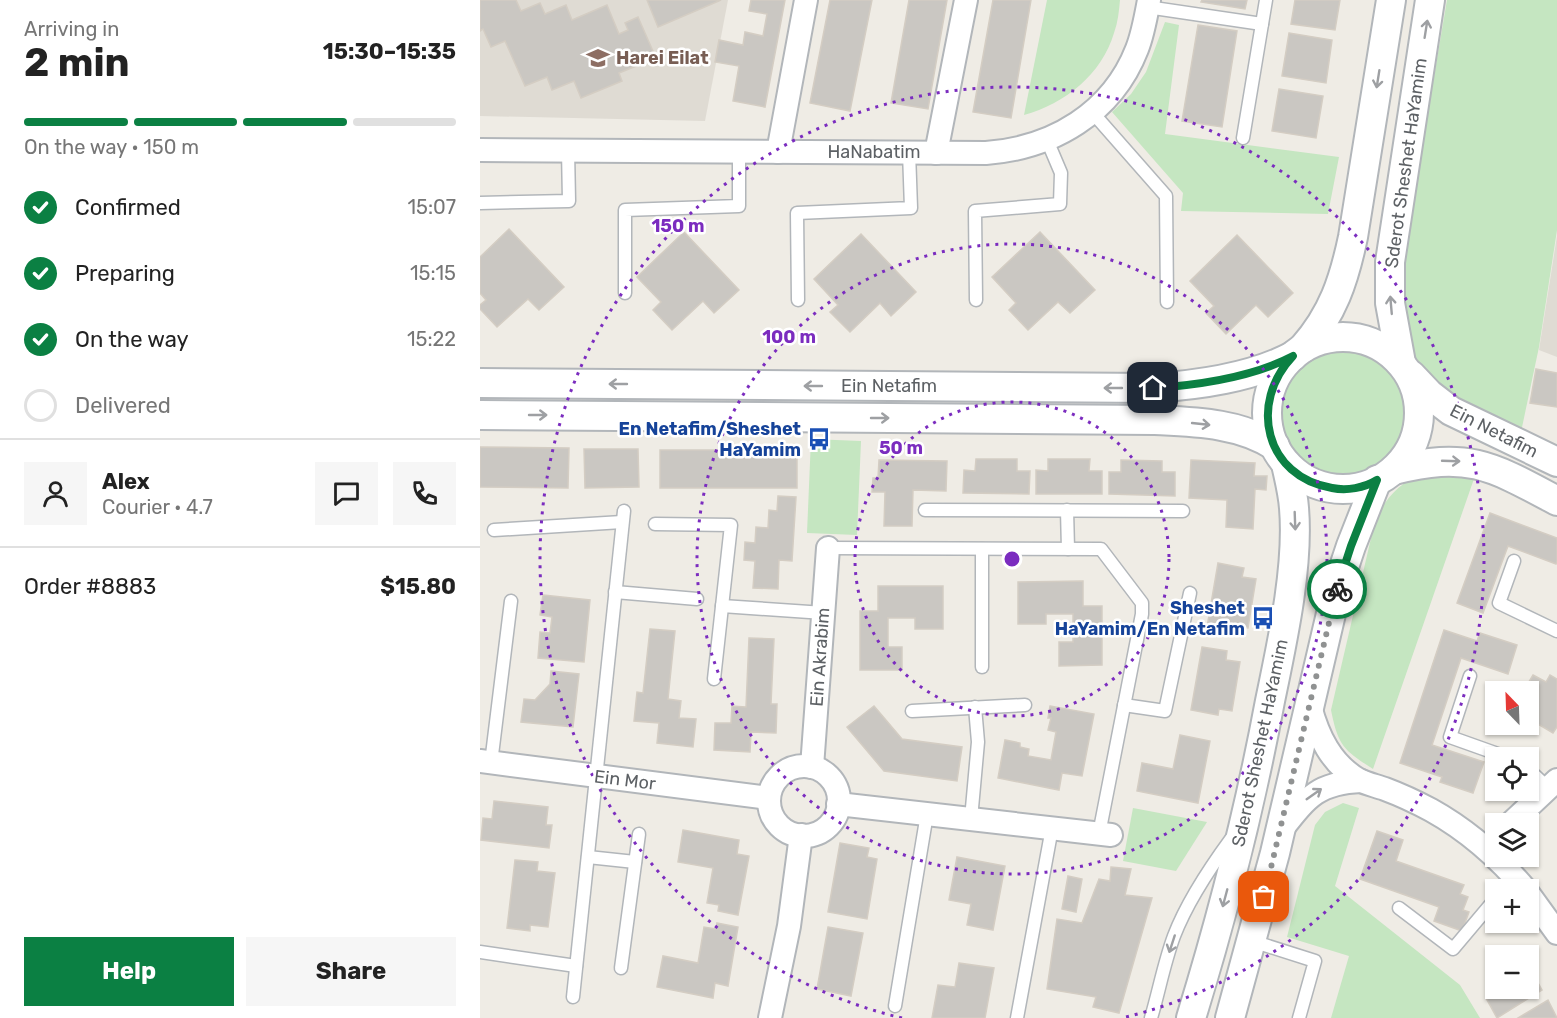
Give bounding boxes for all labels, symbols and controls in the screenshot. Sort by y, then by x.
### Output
text: Arriving in [24,17,119,41]
one-way arrow [1420,19,1431,39]
text: 15:30–15:35 [323,38,456,65]
text: 2 min [24,40,130,86]
school or university icon: Harei Eilat [585,45,611,71]
place label: Harei Eilat [616,47,709,69]
street label: Sderot Sheshet HaYamim [1380,57,1432,269]
one-way arrow [1373,68,1384,88]
text: On the way · 150 m [24,135,199,159]
street label: HaNabatim [827,141,921,163]
icon: check [24,191,57,224]
text: Confirmed [75,194,181,221]
text: 15:07 [407,195,456,219]
text: 150 m [651,215,705,237]
icon: check [24,257,57,290]
text: Preparing [75,260,175,287]
text: 15:15 [410,261,456,285]
one-way arrow [1385,296,1396,315]
icon: check [24,323,57,356]
text: On the way [75,326,189,353]
text: 100 m [762,326,816,348]
text: 15:22 [407,327,456,351]
pin [1127,362,1178,413]
icon: home [1136,371,1169,404]
street label: Ein Netafim [841,375,937,397]
one-way arrow [608,378,628,390]
one-way arrow [803,380,823,392]
one-way arrow [1103,382,1123,394]
text: Delivered [75,392,171,419]
street label: Ein Netafim [1446,399,1542,463]
one-way arrow [528,409,548,421]
one-way arrow [870,412,890,424]
place label: En Netafim/Sheshet HaYamim [619,418,801,461]
one-way arrow [1191,419,1211,430]
bus stop icon: En Netafim/Sheshet HaYamim [806,426,832,452]
text: 50 m [879,437,923,459]
one-way arrow [1441,455,1461,467]
button: person [24,462,87,525]
button: chat [315,462,378,525]
button: phone [393,462,456,525]
text: Alex [102,468,150,495]
text: Courier · 4.7 [102,495,213,519]
one-way arrow [1289,511,1300,531]
centre of rings [1002,549,1022,569]
courier [1307,559,1367,619]
text: Order #8883 [24,573,156,600]
text: $15.80 [380,573,456,600]
icon: bike [1321,573,1354,606]
place label: Sheshet HaYamim/En Netafim [1055,597,1245,640]
bus stop icon: Sheshet HaYamim/En Netafim [1250,605,1276,631]
street label: Ein Akrabim [806,607,834,707]
street label: Sderot Sheshet HaYamim [1227,637,1293,849]
north arrow [1485,681,1539,735]
map controls [1485,681,1539,999]
button: locate [1485,747,1539,801]
street label: Ein Mor [593,765,657,795]
one-way arrow [1305,788,1321,800]
button: layers [1485,813,1539,867]
pin [1238,871,1289,922]
button: + [1485,879,1539,933]
icon: bag [1247,880,1280,913]
one-way arrow [1219,888,1231,907]
one-way arrow [1166,934,1177,953]
button: Help [24,937,234,1006]
button: Share [246,937,456,1006]
button: − [1485,945,1539,999]

